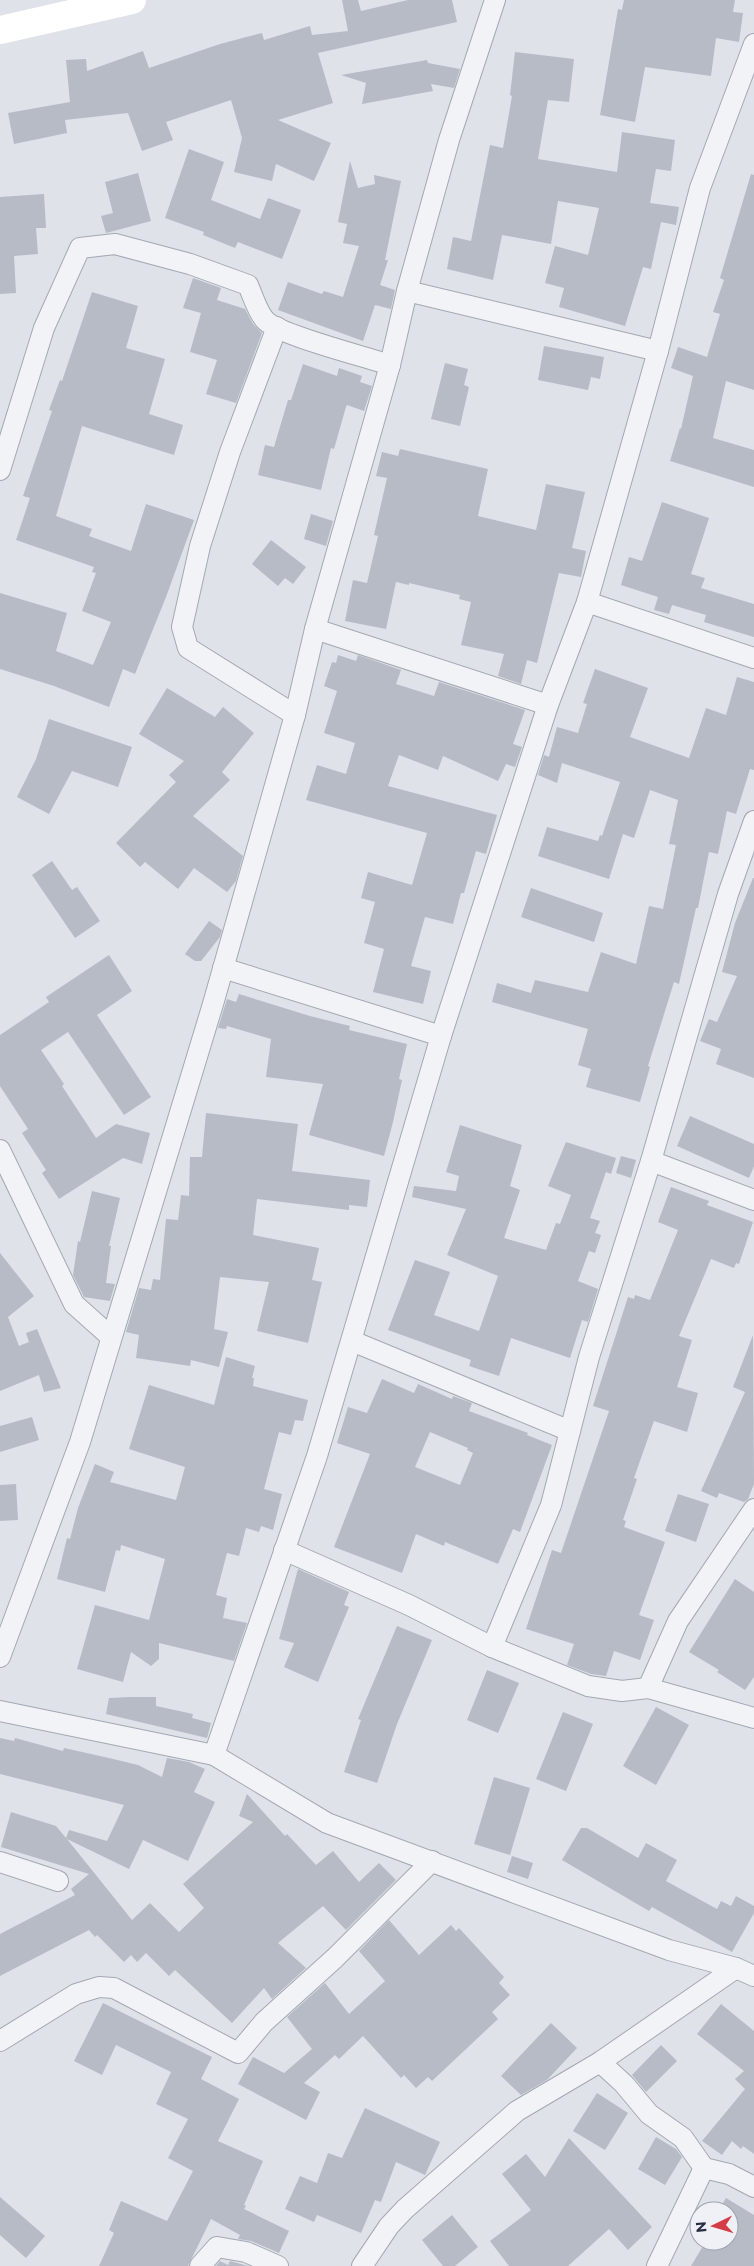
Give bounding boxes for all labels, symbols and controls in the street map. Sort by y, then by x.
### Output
north arrow [689,2201,739,2251]
text: N [692,2221,711,2234]

